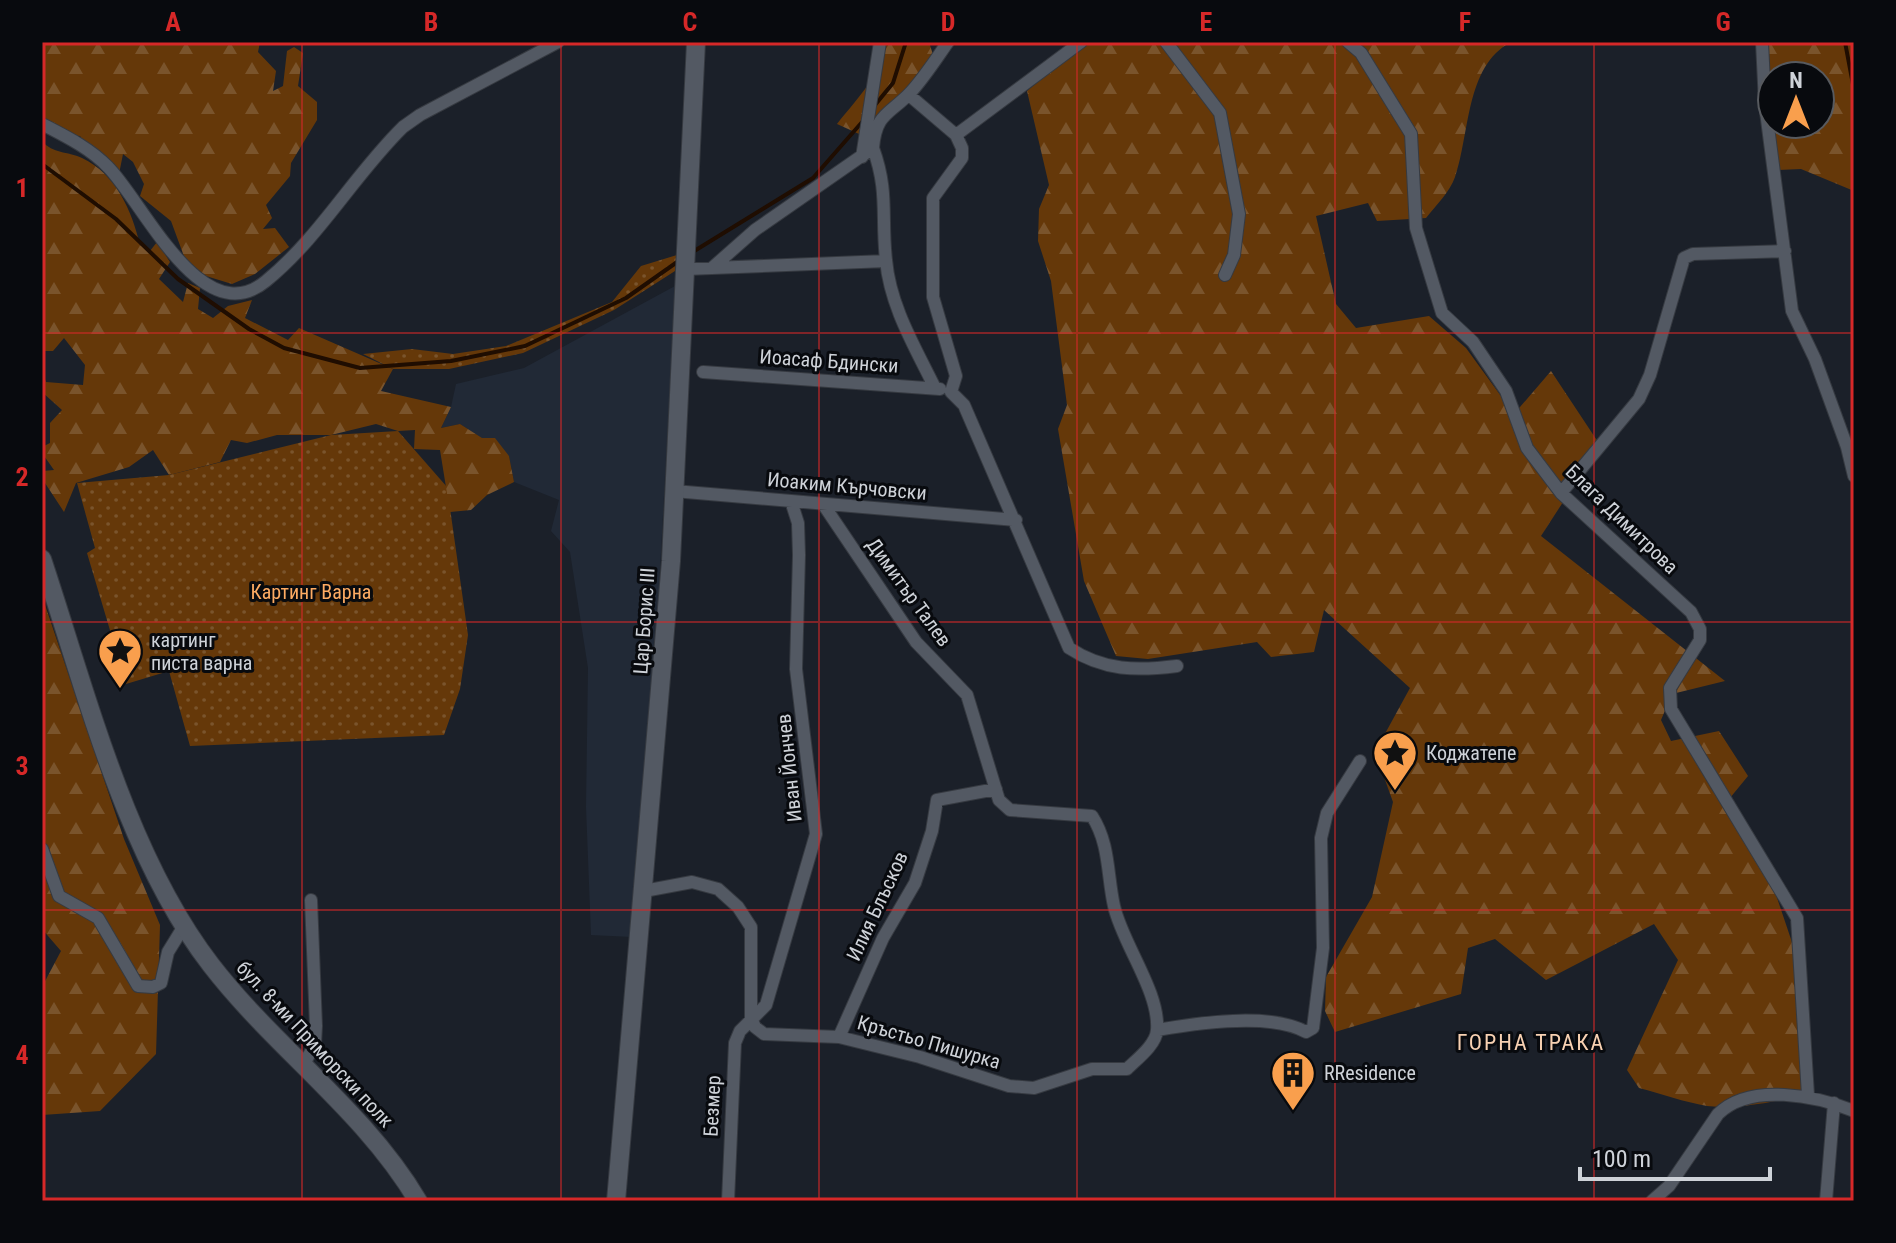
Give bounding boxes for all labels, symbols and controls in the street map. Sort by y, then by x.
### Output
text: A [165,7,181,37]
text: B [424,7,438,37]
text: C [683,7,698,37]
text: D [941,7,955,37]
text: E [1200,7,1213,37]
text: F [1459,7,1471,37]
text: G [1715,7,1731,37]
north arrow [1756,60,1836,140]
text: N [1789,68,1803,93]
text: 1 [15,173,29,203]
street label: Иоасаф Бдински [759,344,899,378]
street label: Блага Димитрова [1561,459,1683,579]
text: 2 [15,462,29,492]
street label: Иоаким Кърчовски [766,467,928,505]
street label: Димитър Талев [862,533,956,651]
street label: Цар Борис III [628,567,660,675]
park label: Картинг Варна [251,580,371,604]
place icon: картинг писта варна [96,627,144,690]
place label: картинг писта варна [151,628,252,675]
street label: Иван Йончев [771,713,807,823]
place icon: Коджатепе [1371,729,1419,792]
place label: Коджатепе [1426,741,1516,765]
text: 3 [15,751,29,781]
street label: Илия Блъсков [841,847,913,965]
street label: бул. 8-ми Приморски полк [232,956,399,1133]
street label: Кръстьо Пишурка [855,1010,1003,1074]
district label: ГОРНА ТРАКА [1457,1030,1605,1055]
text: 4 [15,1040,29,1070]
building icon: RResidence [1269,1049,1317,1112]
place label: RResidence [1324,1061,1416,1085]
street label: Безмер [698,1075,726,1137]
scale bar [1580,1131,1770,1181]
text: 100 m [1592,1145,1651,1173]

